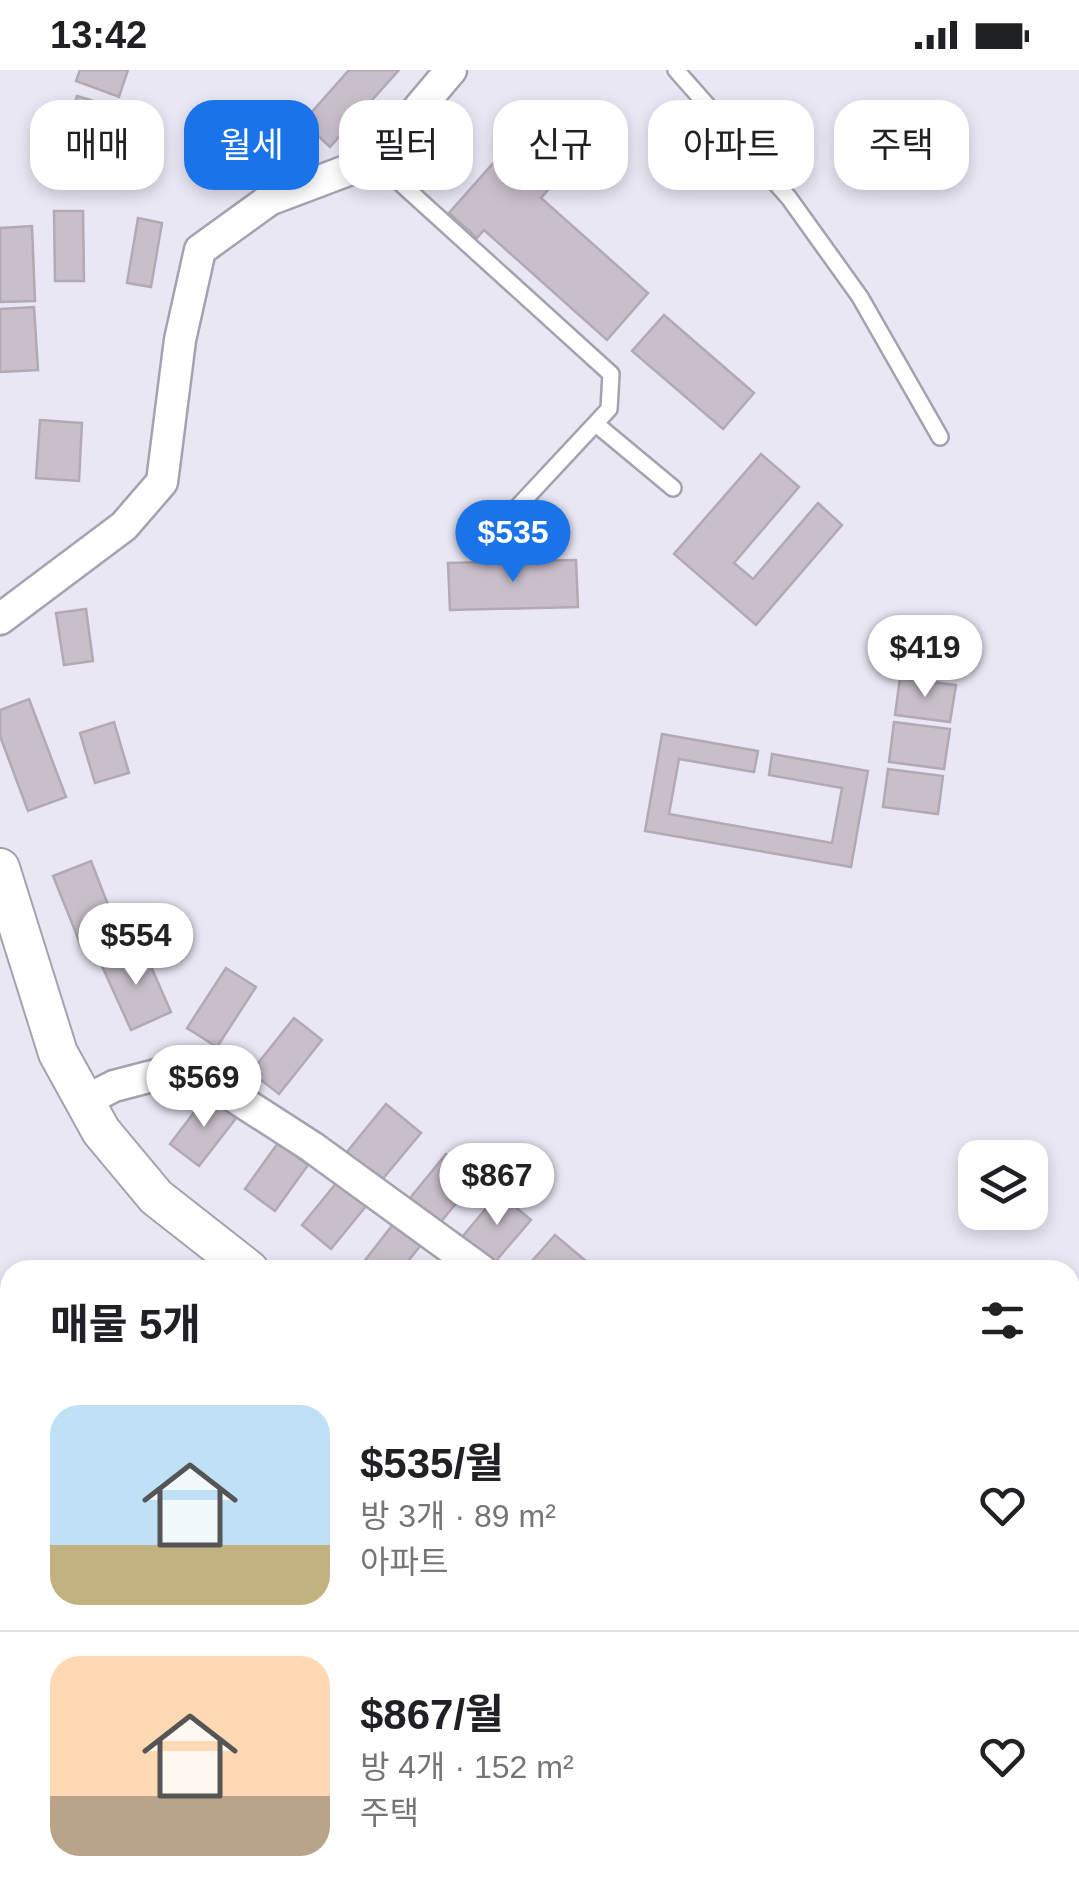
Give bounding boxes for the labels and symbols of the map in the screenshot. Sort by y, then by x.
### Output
pin: $535 [454,500,572,585]
pin: $419 [866,615,984,700]
pin: $554 [77,903,195,988]
pin: $569 [145,1045,263,1130]
pin: $867 [438,1143,556,1228]

